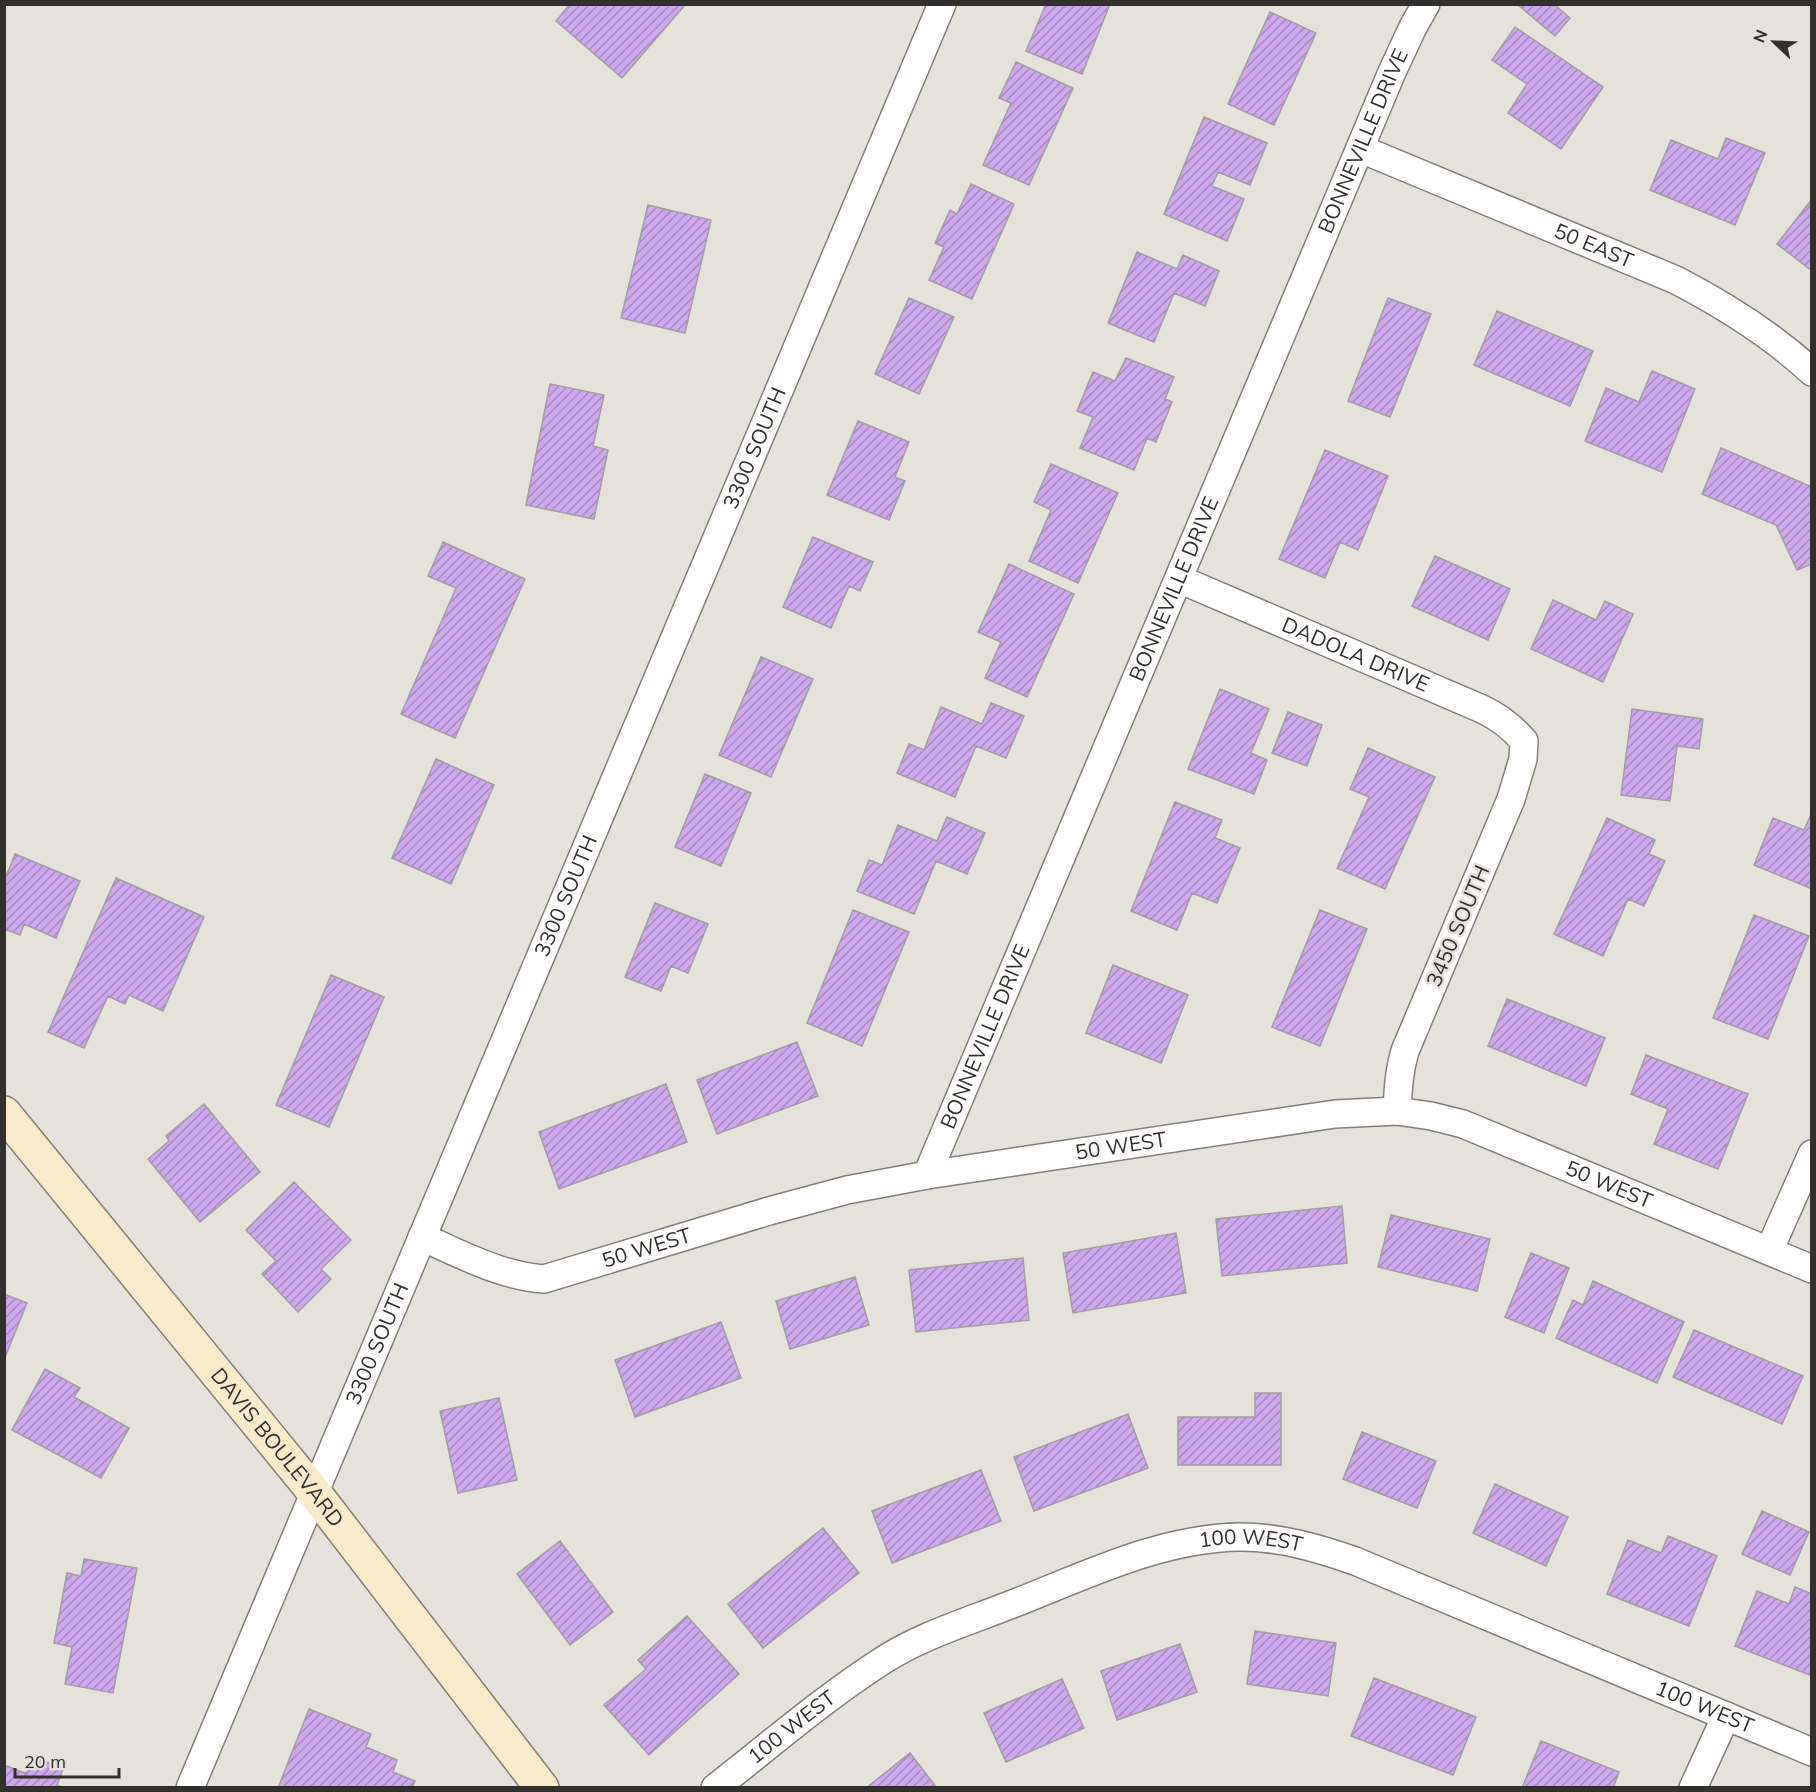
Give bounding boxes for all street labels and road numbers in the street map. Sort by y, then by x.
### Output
street label: BONNEVILLE DRIVE [1312,44,1413,237]
street label: 50 EAST [1551,217,1638,273]
street label: 3300 SOUTH [717,383,791,512]
street label: BONNEVILLE DRIVE [1123,492,1224,685]
street label: DADOLA DRIVE [1278,611,1433,697]
street label: 3300 SOUTH [528,831,602,960]
street label: 3450 SOUTH [1420,861,1494,990]
street label: BONNEVILLE DRIVE [934,940,1035,1133]
street label: 50 WEST [1073,1125,1168,1165]
street label: 50 WEST [1562,1154,1657,1213]
street label: 50 WEST [599,1221,694,1273]
street label: 3300 SOUTH [339,1279,413,1408]
street label: DAVIS BOULEVARD [206,1362,350,1532]
street label: 100 WEST [1197,1523,1306,1557]
street label: 100 WEST [1652,1674,1758,1738]
street label: 100 WEST [742,1684,840,1769]

